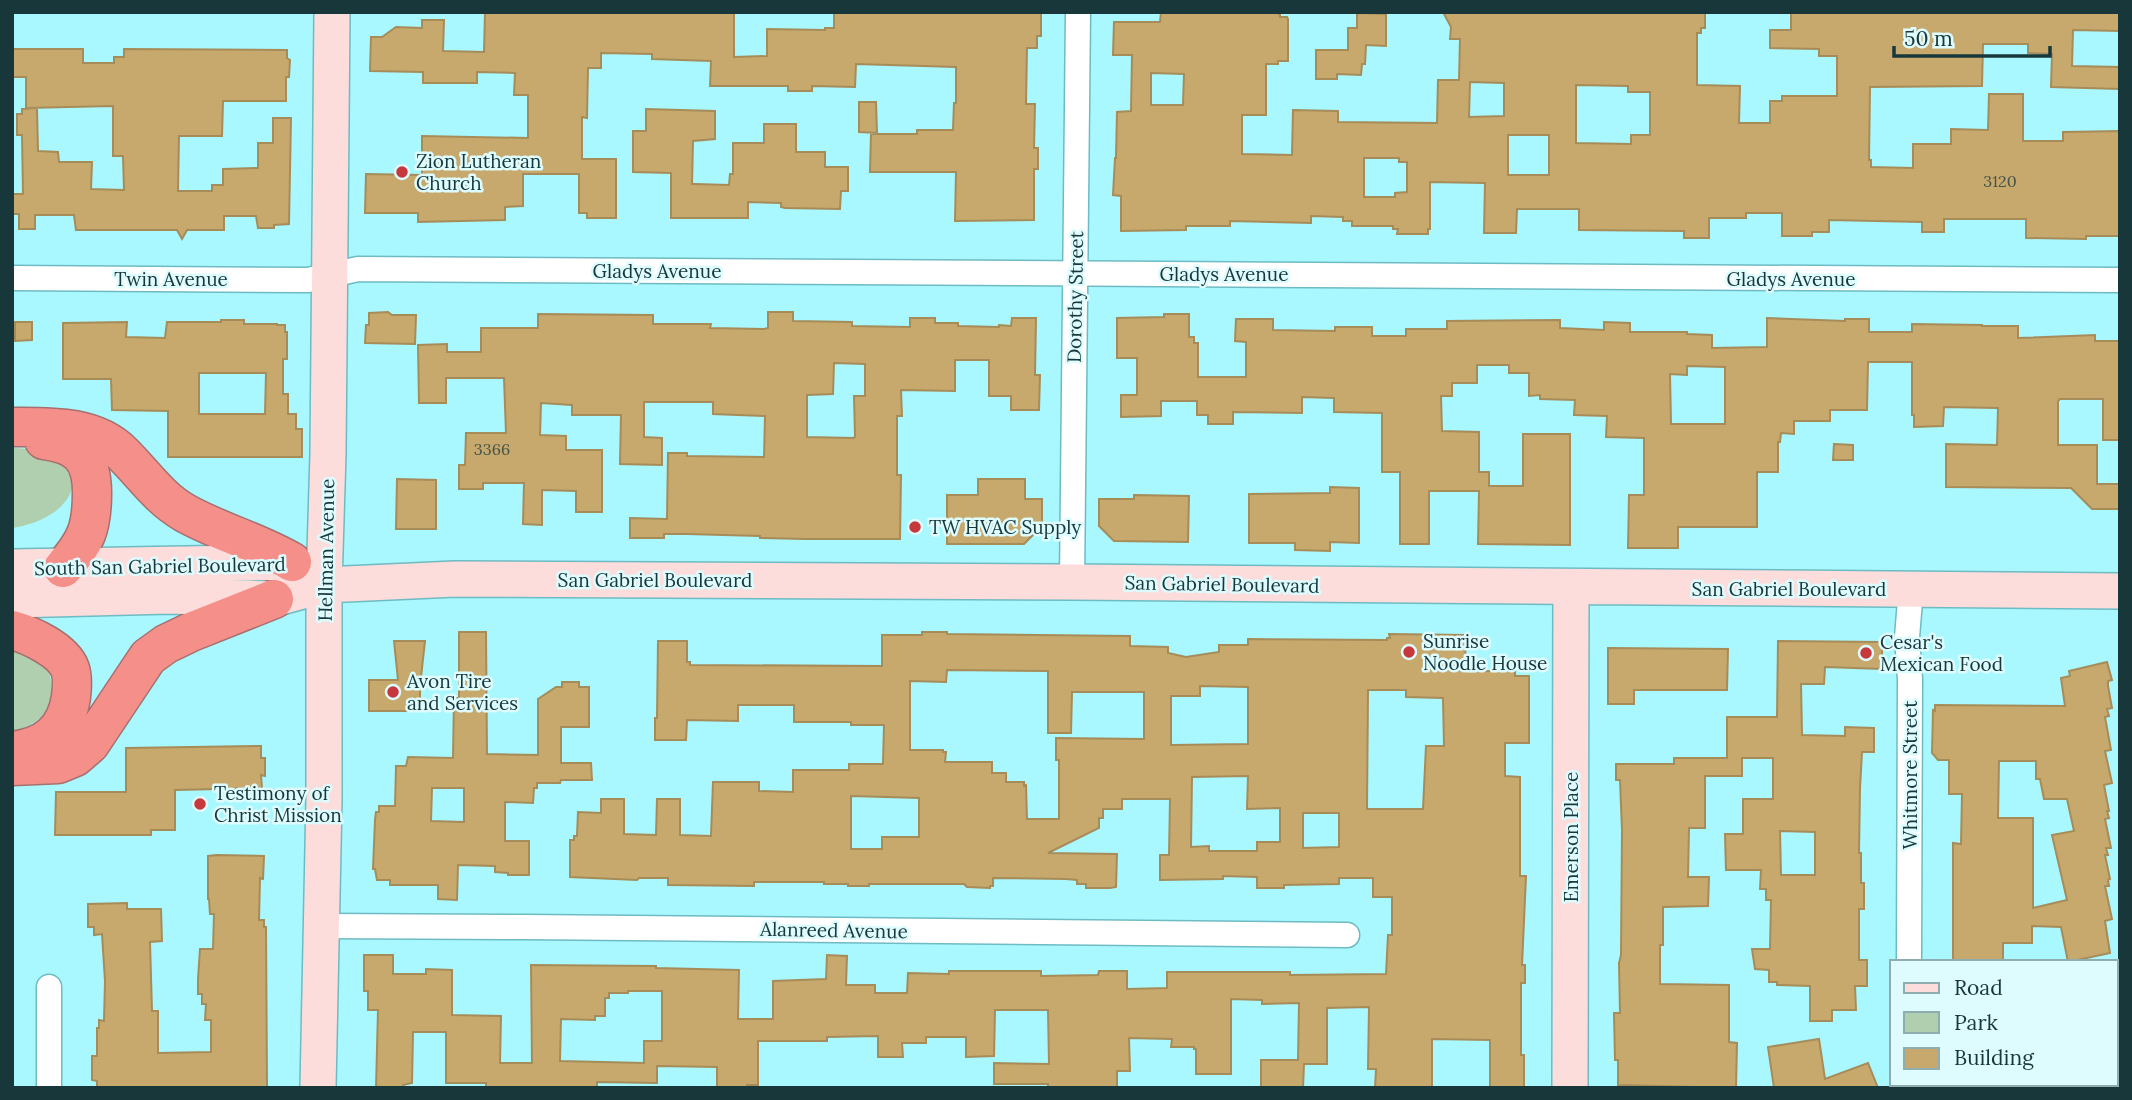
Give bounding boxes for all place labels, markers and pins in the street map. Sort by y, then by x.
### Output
place label: Zion Lutheran Church [416,149,541,195]
marker: Zion Lutheran Church [394,164,410,180]
place label: TW HVAC Supply [929,515,1081,539]
marker: TW HVAC Supply [907,519,923,535]
place label: Sunrise Noodle House [1423,629,1547,675]
place label: Cesar's Mexican Food [1880,630,2003,676]
marker: Sunrise Noodle House [1401,644,1417,660]
marker: Cesar's Mexican Food [1858,645,1874,661]
place label: Avon Tire and Services [406,669,518,715]
marker: Avon Tire and Services [385,684,401,700]
place label: Testimony of Christ Mission [214,781,342,827]
marker: Testimony of Christ Mission [192,796,208,812]

